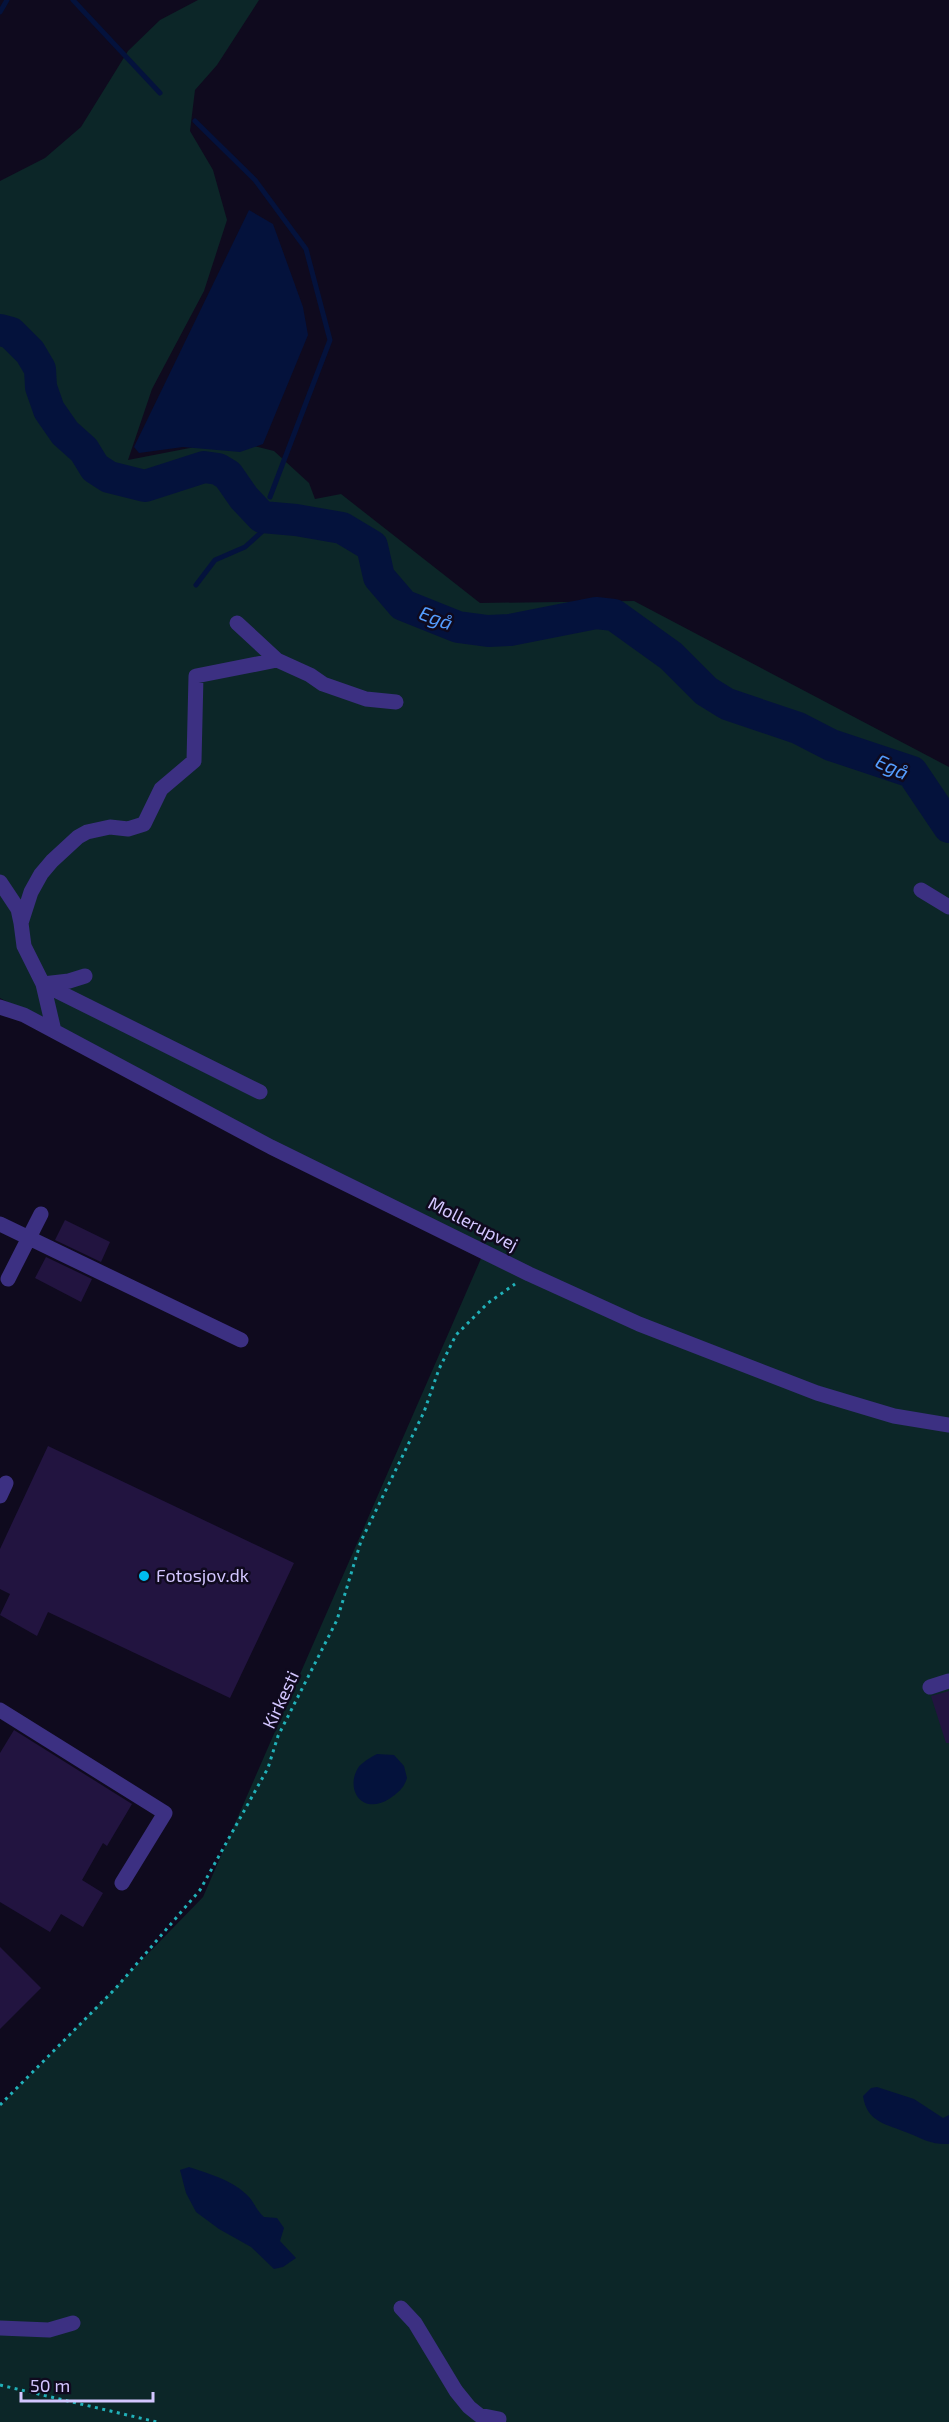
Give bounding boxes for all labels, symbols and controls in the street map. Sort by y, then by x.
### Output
water label: Egå [416,600,457,634]
water label: Egå [872,748,913,784]
street label: Mollerupvej [425,1191,522,1255]
place label: Fotosjov.dk [156,1564,249,1586]
marker: Fotosjov.dk [137,1569,151,1583]
street label: Kirkesti [257,1667,303,1732]
scale bar [21,2365,153,2403]
text: 50 m [30,2374,70,2396]

